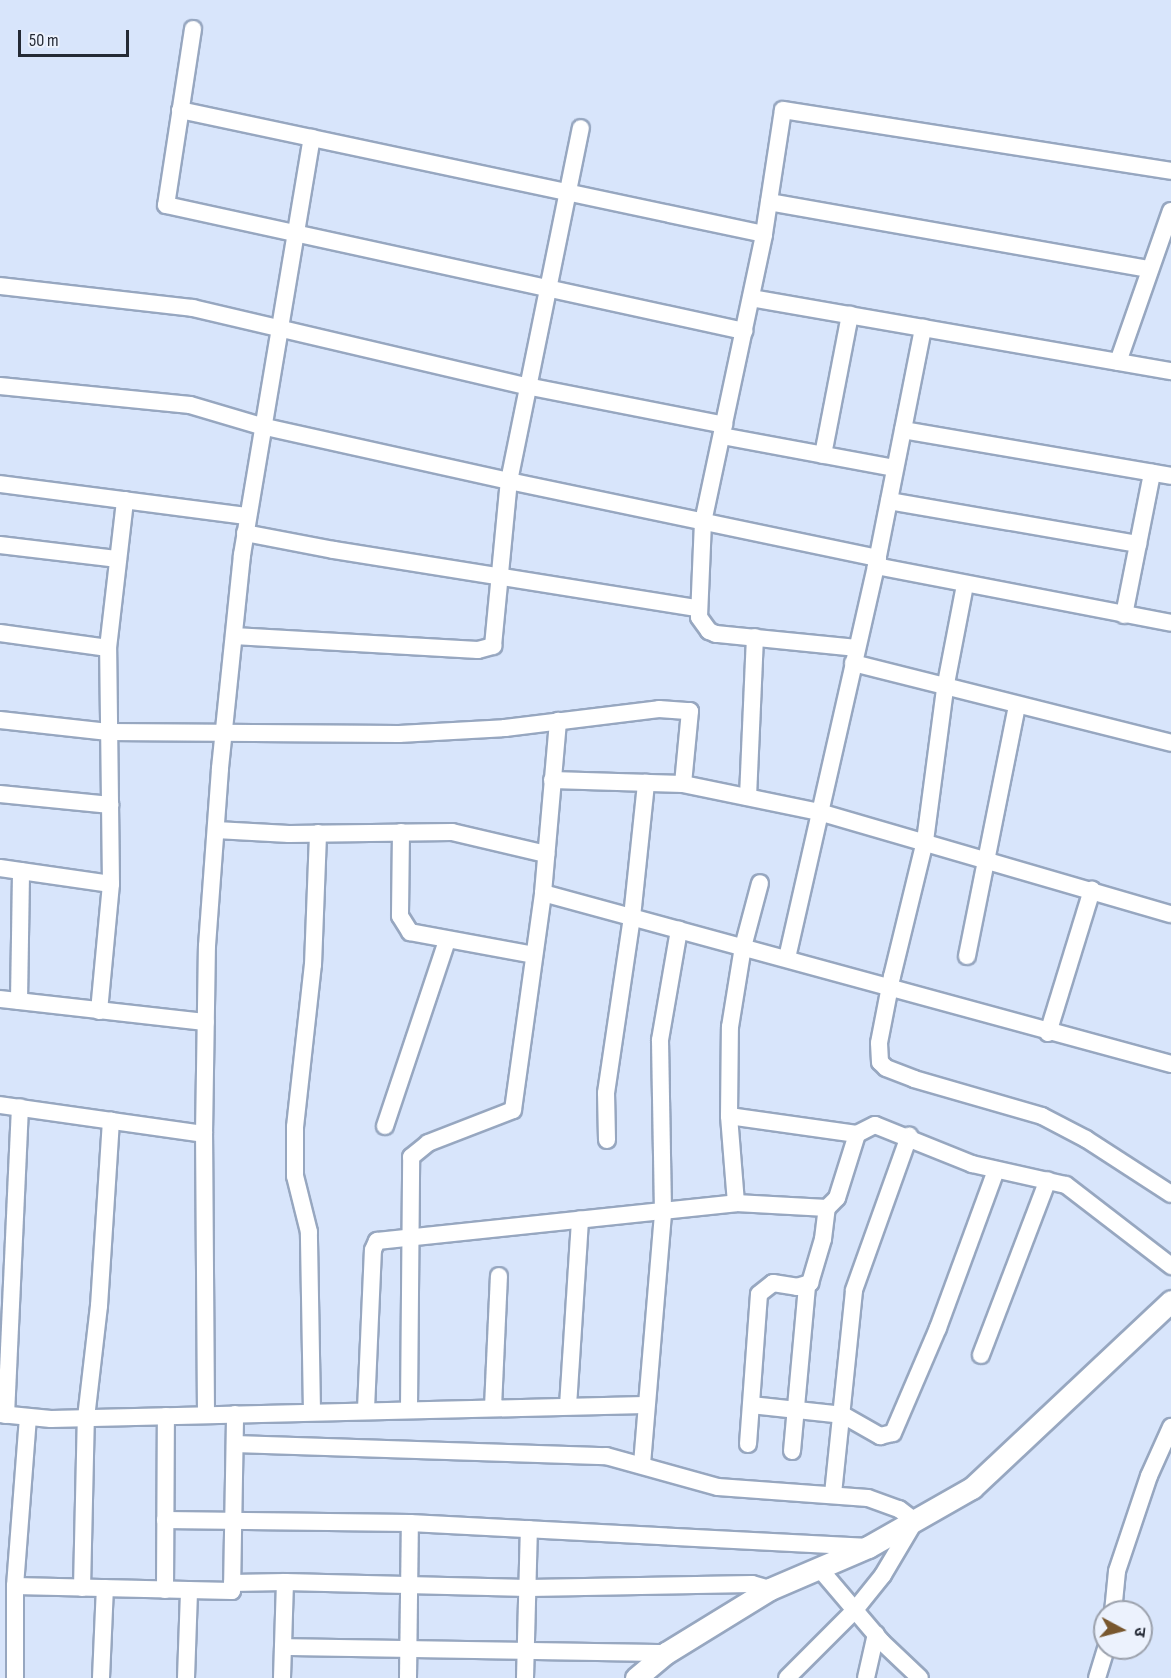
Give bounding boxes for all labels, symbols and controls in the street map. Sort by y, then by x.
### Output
scale bar [21,18,132,56]
text: 50 m [29,30,59,51]
north arrow [1093,1600,1153,1660]
text: उ [1129,1626,1149,1638]

